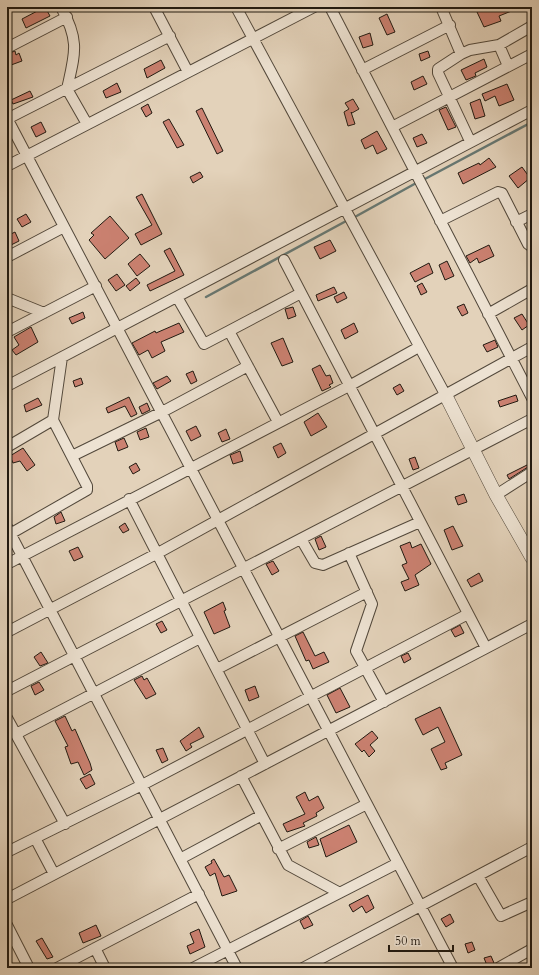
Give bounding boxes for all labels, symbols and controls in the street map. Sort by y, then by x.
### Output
scale bar [389,927,453,953]
text: 50 m [395,933,422,949]

